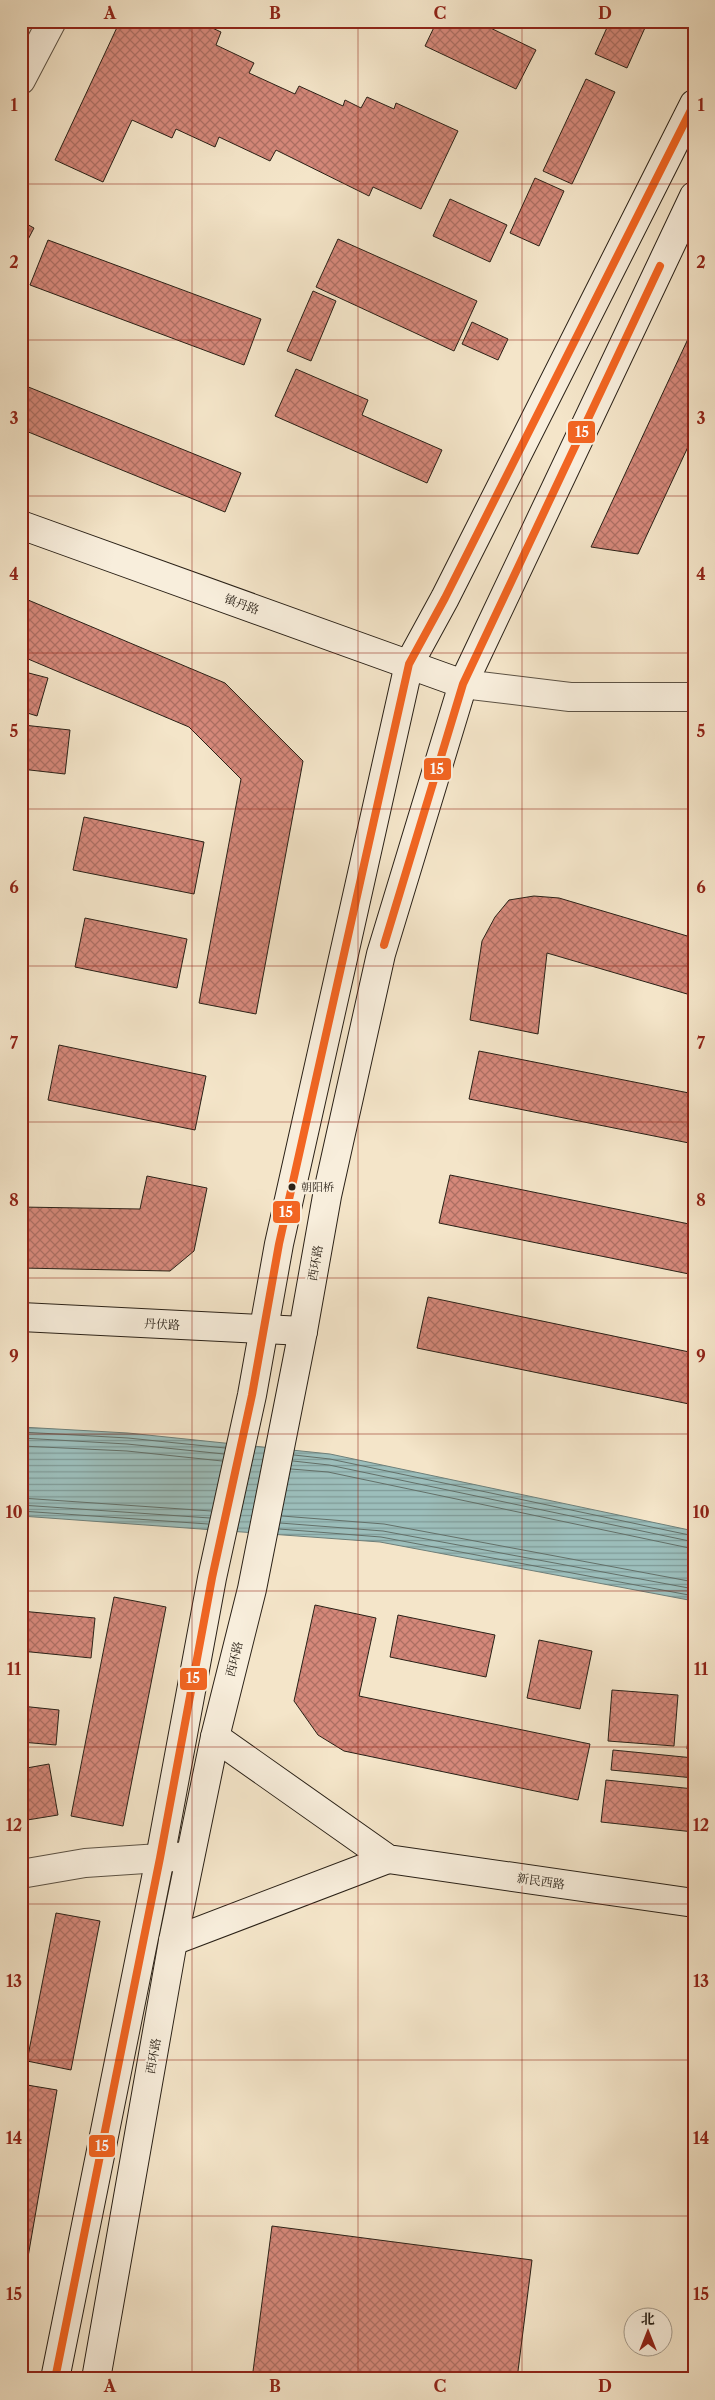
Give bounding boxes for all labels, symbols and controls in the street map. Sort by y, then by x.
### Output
text: A [103,3,117,23]
text: B [269,3,281,23]
text: C [434,3,446,23]
text: D [598,3,612,23]
text: 1 [10,95,18,115]
text: 1 [697,95,705,115]
text: 2 [9,252,19,272]
text: 2 [696,252,706,272]
text: 3 [9,408,19,428]
text: 3 [696,408,706,428]
line badge: 15 [567,420,596,444]
text: 15 [575,423,589,441]
text: 4 [9,564,19,584]
text: 4 [696,564,706,584]
street label: 镇丹路 [223,591,261,617]
text: 5 [10,721,19,741]
text: 5 [697,721,706,741]
line badge: 15 [423,757,452,781]
text: 15 [430,760,444,778]
text: 6 [9,877,19,897]
text: 6 [696,877,706,897]
text: 7 [10,1033,19,1053]
text: 7 [697,1033,706,1053]
place label: 朝阳桥 [301,1180,334,1194]
marker: 朝阳桥 [287,1182,297,1192]
text: 8 [9,1190,19,1210]
text: 8 [696,1190,706,1210]
line badge: 15 [272,1200,301,1224]
text: 15 [279,1203,293,1221]
street label: 西环路 [304,1244,326,1282]
street label: 丹伏路 [144,1316,180,1332]
text: 9 [9,1346,19,1366]
text: 9 [696,1346,706,1366]
text: 10 [5,1502,23,1522]
text: 10 [692,1502,710,1522]
street label: 西环路 [222,1640,246,1678]
text: 11 [7,1659,22,1679]
text: 11 [694,1659,709,1679]
line badge: 15 [179,1667,208,1691]
text: 15 [186,1669,200,1687]
text: 12 [6,1815,22,1835]
text: 12 [693,1815,709,1835]
street label: 新民西路 [516,1870,566,1892]
text: 13 [6,1971,22,1991]
text: 13 [693,1971,709,1991]
street label: 西环路 [142,2037,164,2075]
text: 14 [6,2128,22,2148]
text: 14 [693,2128,709,2148]
line badge: 15 [88,2134,116,2158]
text: 15 [95,2137,109,2155]
text: 15 [6,2284,22,2304]
text: 15 [693,2284,709,2304]
north arrow [622,2308,672,2358]
text: 北 [641,2310,655,2328]
text: A [103,2376,117,2396]
text: B [269,2376,281,2396]
text: C [434,2376,446,2396]
text: D [598,2376,612,2396]

